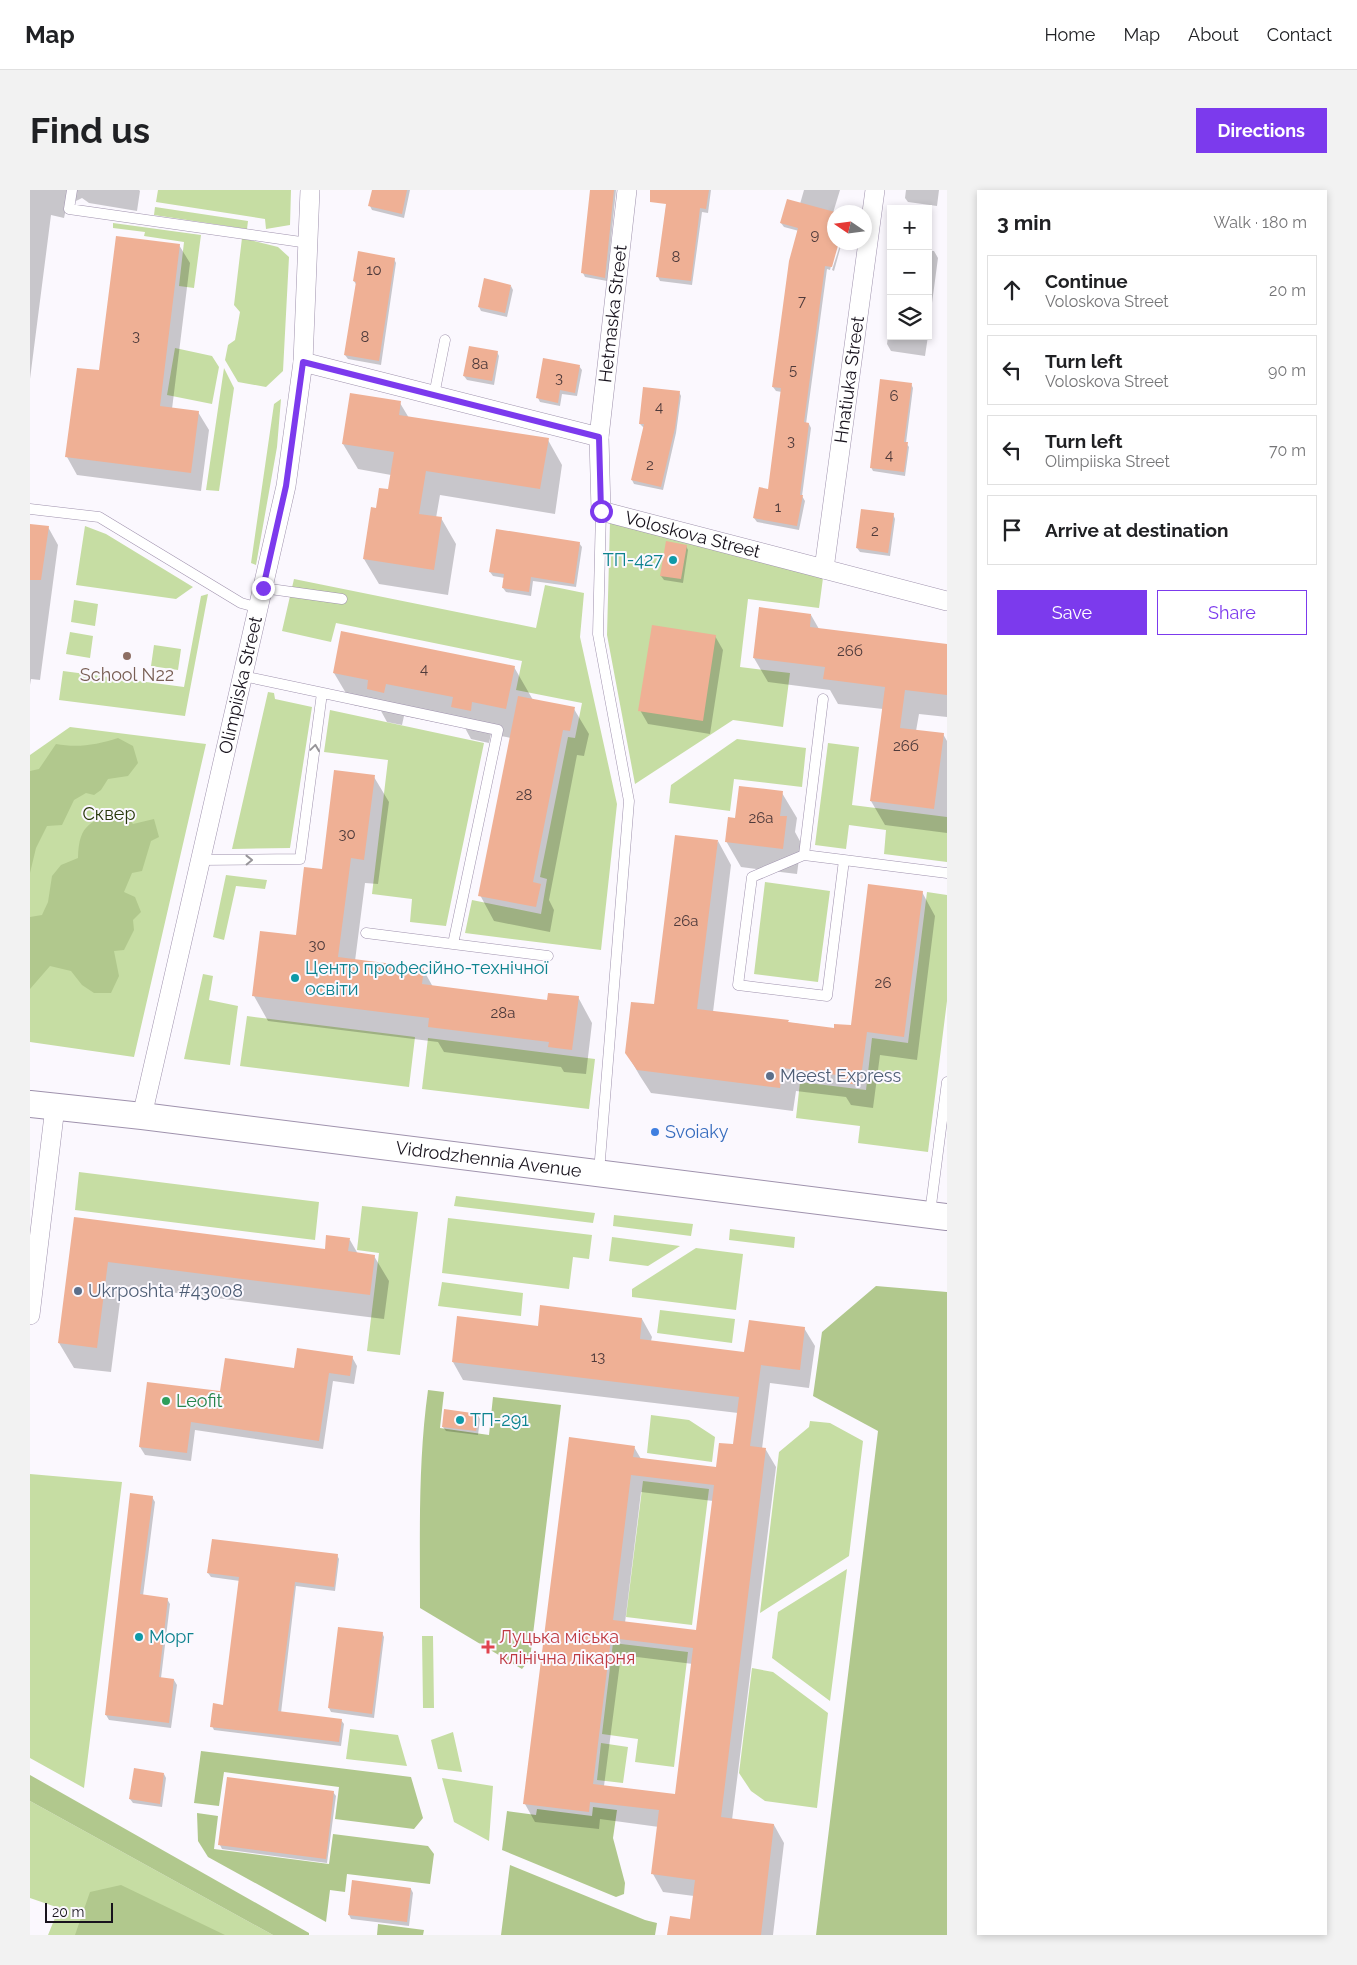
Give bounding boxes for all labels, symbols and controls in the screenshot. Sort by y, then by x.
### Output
text: Map [25,20,75,49]
text: Home [1044,24,1095,45]
text: Map [1123,24,1160,45]
text: About [1188,24,1239,45]
text: Contact [1267,24,1332,45]
button: Directions [1196,108,1327,153]
text: Find us [30,110,150,151]
north arrow [827,205,872,250]
map controls [887,205,932,340]
button: + [887,205,932,250]
text: 3 min [997,210,1051,235]
text: Walk · 180 m [1213,213,1307,232]
house number: 9 [811,226,820,244]
street label: Hetmaska Street [594,244,631,384]
house number: 8 [672,248,681,266]
button: − [887,250,932,295]
house number: 10 [366,261,382,279]
text: Continue [1045,270,1128,292]
icon: ahead [998,276,1026,304]
text: 20 m [1269,281,1306,300]
house number: 7 [798,292,806,310]
text: Voloskova Street [1045,292,1169,311]
button: layers [887,295,932,340]
street label: Hnatiuka Street [830,315,868,445]
house number: 3 [132,327,140,345]
house number: 8 [361,328,370,346]
text: Turn left [1045,350,1122,372]
house number: 8а [471,355,489,373]
icon: left [998,356,1026,384]
house number: 5 [789,361,797,379]
text: 90 m [1268,361,1306,380]
house number: 3 [555,369,563,387]
text: Voloskova Street [1045,372,1169,391]
house number: 6 [889,387,899,405]
house number: 4 [655,398,663,416]
text: Turn left [1045,430,1122,452]
house number: 3 [787,432,795,450]
icon: left [998,436,1026,464]
text: 70 m [1269,441,1306,460]
house number: 4 [885,446,893,464]
text: Olimpiiska Street [1045,452,1170,471]
house number: 2 [646,456,654,474]
house number: 1 [775,498,782,516]
route start [590,500,613,523]
street label: Voloskova Street [623,507,763,562]
icon: arrive [998,516,1026,544]
text: Arrive at destination [1045,519,1229,541]
house number: 2 [871,522,879,540]
place label: ТП-427 [603,549,663,570]
marker: ТП-427 [667,554,679,566]
route end [252,577,275,600]
button: Save [997,590,1147,635]
button: Share [1157,590,1307,635]
street label: Olimpiiska Street [214,614,266,756]
house number: 26б [837,642,863,660]
marker: School N22 [121,650,133,662]
house number: 4 [420,660,428,678]
place label: School N22 [80,664,174,685]
house number: 26б [893,737,919,755]
one-way arrow [309,744,320,752]
house number: 28 [516,786,532,804]
park label: Сквер [82,803,136,824]
house number: 26а [748,809,774,827]
house number: 30 [338,825,356,843]
one-way arrow [246,855,253,865]
house number: 26а [673,912,699,930]
house number: 30 [308,936,326,954]
place label: Центр професійно-технічної освіти [305,957,548,999]
marker: Центр професійно-технічної освіти [289,972,301,984]
house number: 26 [875,974,891,992]
house number: 28а [491,1004,515,1022]
place label: Meest Express [780,1065,902,1086]
marker: Meest Express [764,1070,776,1082]
place label: Svoiaky [665,1121,729,1142]
marker: Svoiaky [649,1126,661,1138]
street label: Vidrodzhennia Avenue [394,1137,583,1181]
place label: Ukrposhta #43008 [88,1280,243,1301]
marker: Ukrposhta #43008 [72,1285,84,1297]
house number: 13 [591,1348,605,1366]
place label: Leofit [176,1390,223,1411]
marker: Leofit [160,1395,172,1407]
place label: ТП-291 [470,1409,529,1430]
marker: ТП-291 [454,1414,466,1426]
place label: Морг [149,1626,194,1647]
place label: Луцька міська клінічна лікарня [499,1626,635,1668]
marker: Морг [133,1631,145,1643]
marker: Луцька міська клінічна лікарня [481,1640,495,1654]
scale bar [45,1900,112,1923]
text: 20 m [52,1904,84,1920]

